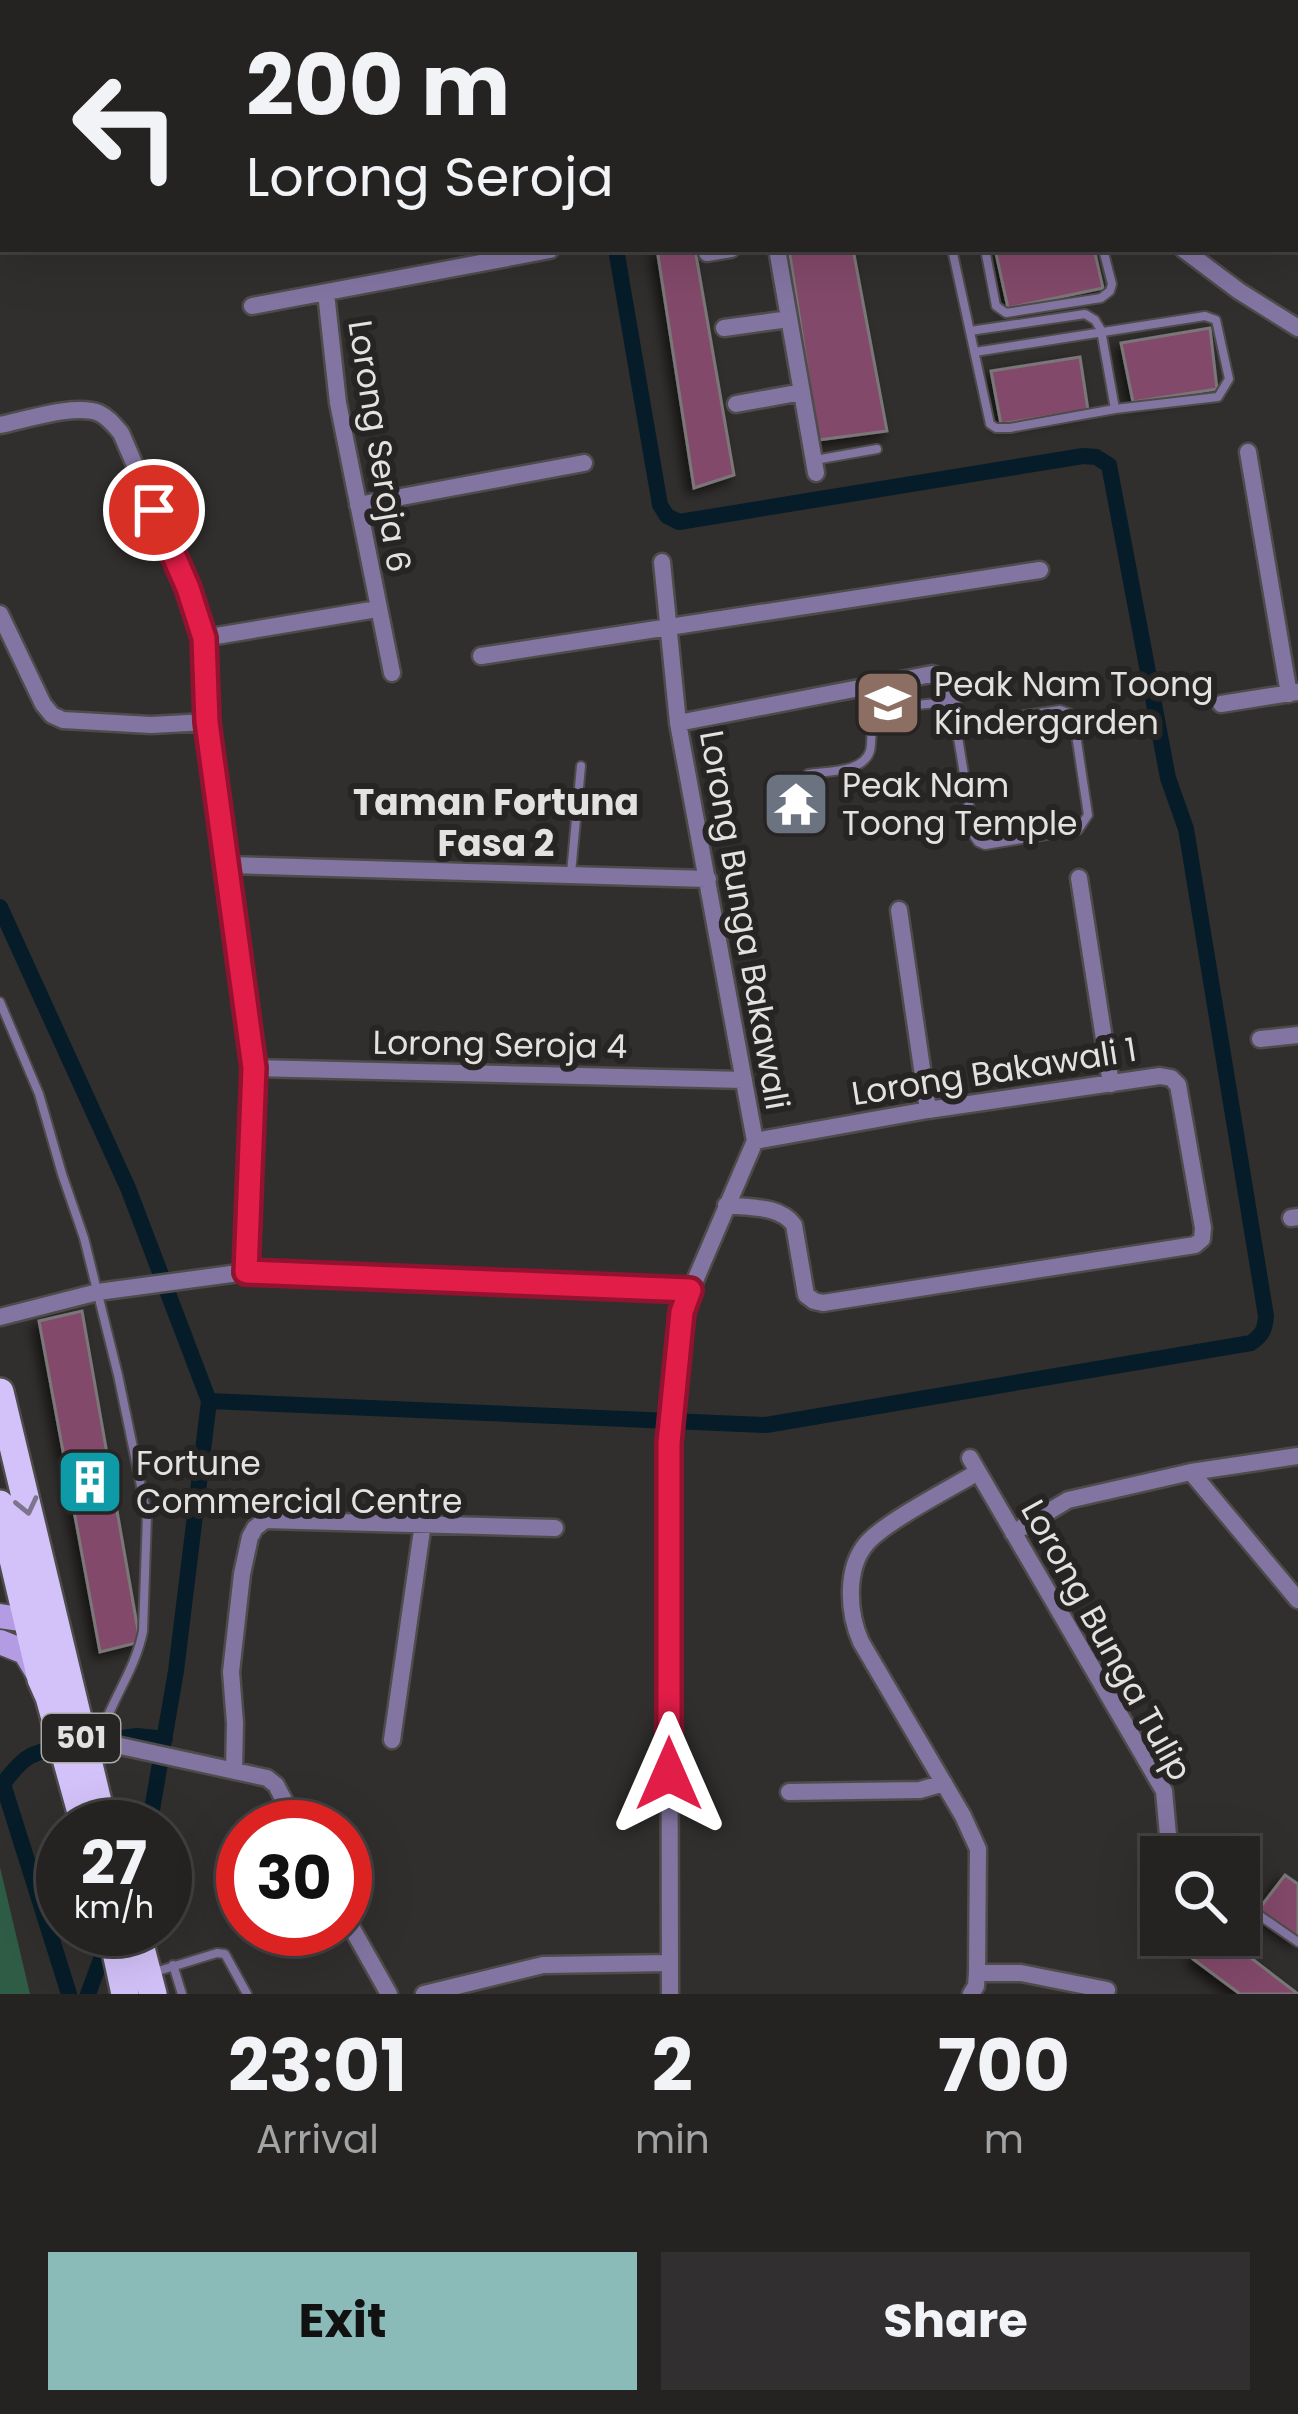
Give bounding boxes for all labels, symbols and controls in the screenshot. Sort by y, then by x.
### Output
text: 200 m [246,27,510,144]
icon: left [48,48,204,204]
text: Lorong Seroja [246,139,614,215]
street label: Lorong Seroja 6 [336,317,423,575]
pin [103,459,205,561]
icon: arrive [121,477,187,543]
place label: Peak Nam Toong Kindergarden [934,661,1214,746]
school or university icon: Peak Nam Toong Kindergarden [853,668,923,738]
street label: Lorong Bunga Bakawali [688,727,801,1113]
place label: Peak Nam Toong Temple [842,762,1078,847]
temple icon: Peak Nam Toong Temple [761,769,831,839]
district label: Taman Fortuna Fasa 2 [353,777,639,869]
street label: Lorong Seroja 4 [372,1019,628,1070]
street label: Lorong Bakawali 1 [848,1026,1140,1117]
place label: Fortune Commercial Centre [136,1440,463,1525]
building icon: Fortune Commercial Centre [55,1447,125,1517]
street label: Lorong Bunga Tulip [1010,1491,1203,1789]
one-way arrow [13,1496,38,1516]
position arrow [606,1711,732,1837]
road number: 501 [42,1714,120,1762]
speed limit sign: 30 [216,1800,372,1956]
text: 27 [81,1821,147,1905]
map controls [1140,1836,1260,1956]
button: search [1140,1836,1260,1956]
text: km/h [74,1886,154,1929]
text: 23:01 [228,2015,407,2116]
text: 2 [652,2015,693,2116]
text: 700 [938,2015,1070,2116]
text: Arrival [256,2112,379,2167]
text: min [635,2112,710,2167]
text: m [984,2112,1024,2167]
button: Exit [48,2252,637,2390]
button: Share [661,2252,1250,2390]

